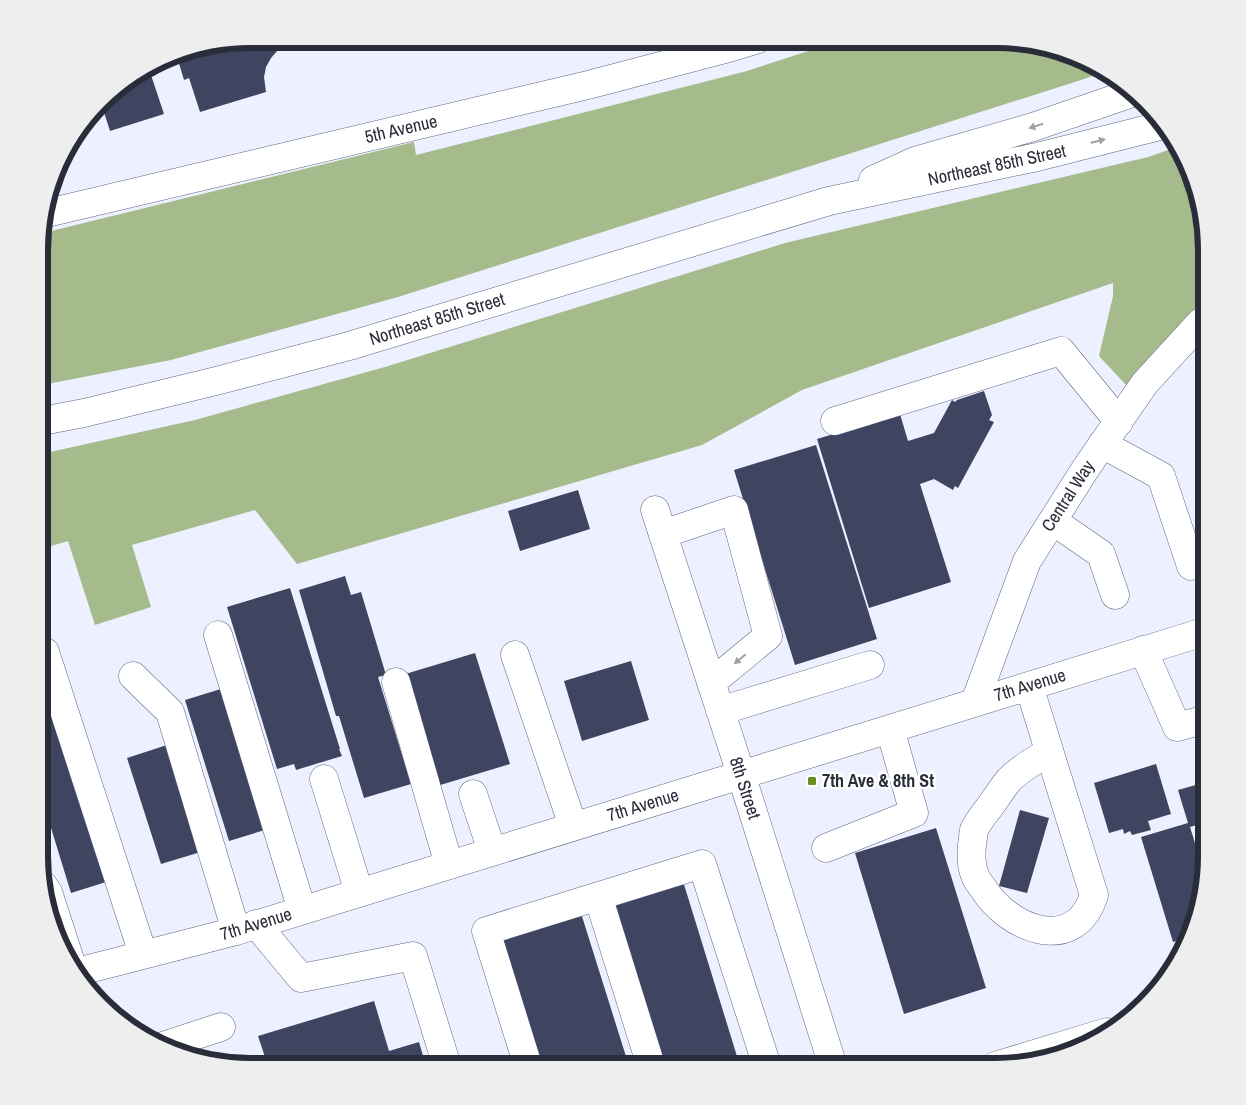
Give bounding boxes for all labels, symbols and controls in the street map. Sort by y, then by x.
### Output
street label: 5th Avenue [362,108,440,149]
one-way arrow [1028,122,1043,130]
one-way arrow [1091,137,1106,145]
street label: Northeast 85th Street [926,138,1068,191]
street label: Northeast 85th Street [366,286,508,351]
street label: Central Way [1035,455,1100,536]
one-way arrow [734,654,747,665]
street label: 7th Avenue [991,662,1069,707]
street label: 8th Street [724,754,767,822]
place label: 7th Ave & 8th St [822,768,934,793]
marker: 7th Ave & 8th St [806,775,818,787]
street label: 7th Avenue [604,782,682,827]
street label: 7th Avenue [217,901,295,946]

